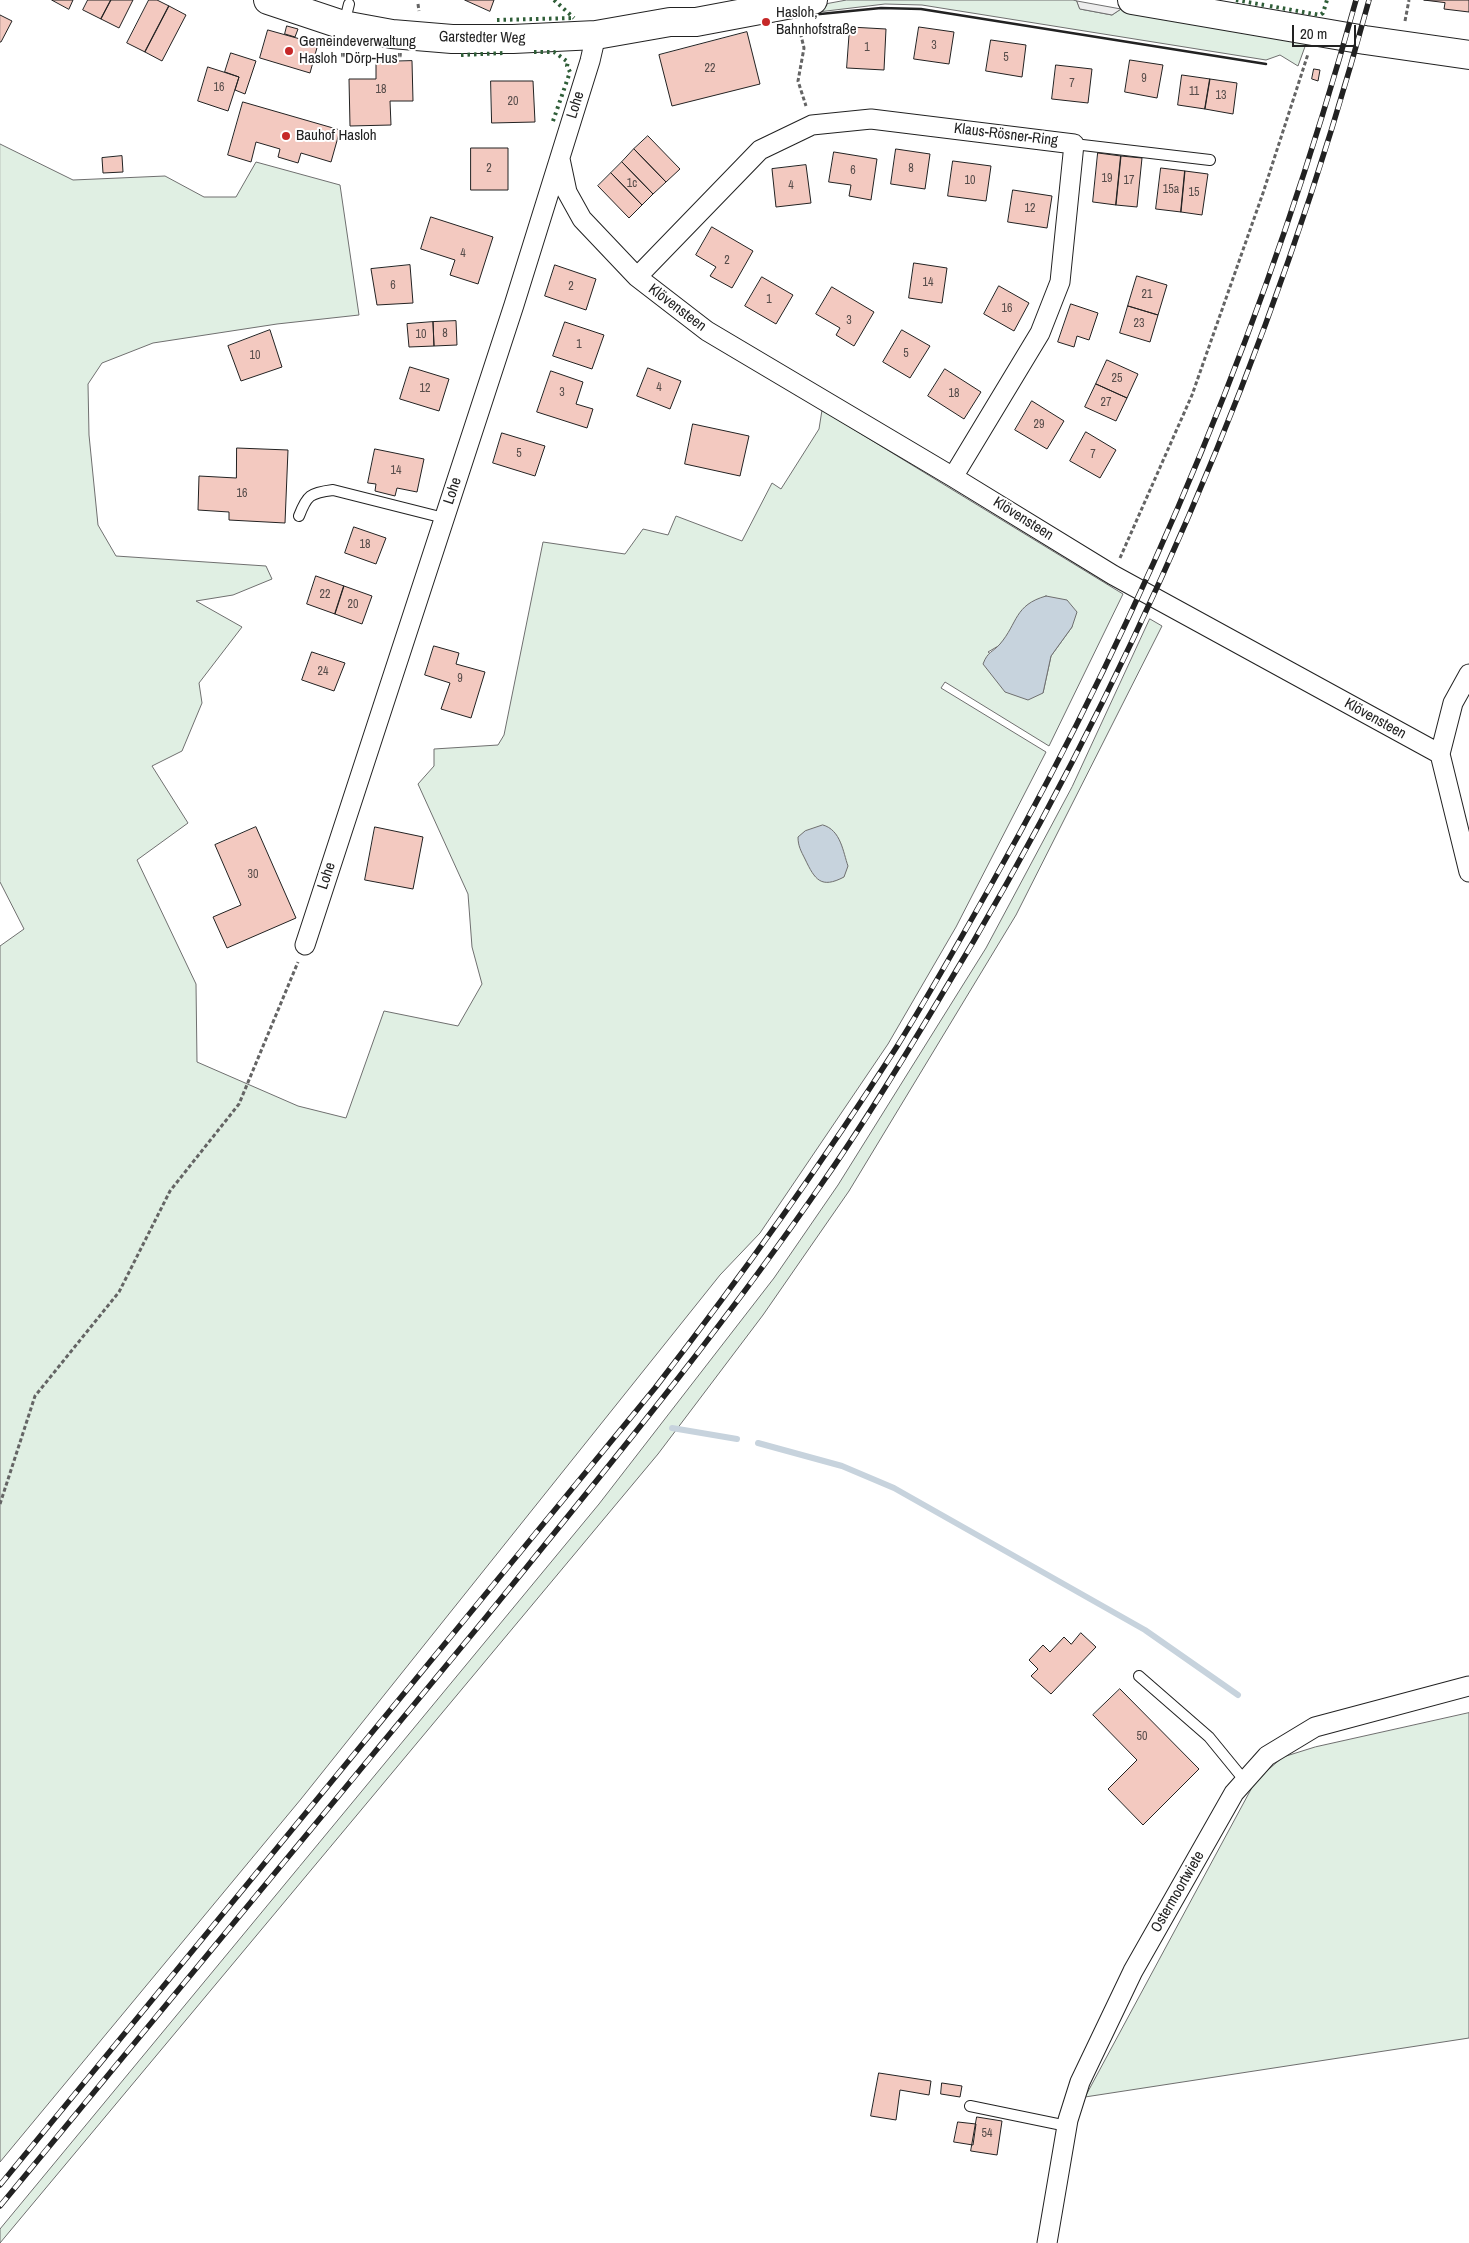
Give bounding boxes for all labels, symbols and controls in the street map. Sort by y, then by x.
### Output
place label: Hasloh, Bahnhofstraße [776,4,857,39]
scale bar [1294,15,1358,47]
marker: Hasloh, Bahnhofstraße [760,16,772,28]
text: 20 m [1300,23,1327,44]
street label: Garstedter Weg [439,28,525,48]
place label: Gemeindeverwaltung Hasloh "Dörp-Hus" [299,33,416,68]
house number: 3 [931,39,937,53]
house number: 1 [864,41,870,55]
marker: Gemeindeverwaltung Hasloh "Dörp-Hus" [283,45,295,57]
house number: 5 [1003,51,1009,65]
house number: 22 [705,62,715,76]
house number: 9 [1141,72,1147,86]
house number: 7 [1069,77,1075,91]
house number: 16 [214,81,224,95]
house number: 18 [376,83,386,97]
house number: 11 [1189,85,1199,99]
street label: Lohe [563,89,589,121]
house number: 13 [1216,89,1226,103]
house number: 20 [508,95,518,109]
street label: Klaus-Rösner-Ring [953,120,1059,150]
place label: Bauhof Hasloh [296,127,377,145]
marker: Bauhof Hasloh [280,130,292,142]
house number: 2 [486,162,492,176]
house number: 8 [908,162,914,176]
house number: 6 [850,164,856,178]
house number: 19 [1102,172,1112,186]
house number: 10 [965,174,975,188]
house number: 17 [1124,174,1134,188]
house number: 1c [627,177,637,191]
house number: 4 [788,179,794,193]
house number: 15a [1163,183,1179,197]
house number: 15 [1189,186,1199,200]
house number: 12 [1025,202,1035,216]
house number: 4 [460,247,466,261]
house number: 2 [724,254,730,268]
house number: 14 [923,276,933,290]
house number: 6 [390,279,396,293]
house number: 2 [568,280,574,294]
street label: Klövensteen [645,280,709,336]
house number: 21 [1142,288,1152,302]
house number: 1 [766,293,772,307]
house number: 16 [1002,302,1012,316]
house number: 3 [846,314,852,328]
house number: 23 [1134,317,1144,331]
house number: 8 [442,327,448,341]
house number: 10 [416,328,426,342]
house number: 1 [576,338,582,352]
house number: 5 [903,347,909,361]
house number: 10 [250,349,260,363]
house number: 25 [1112,372,1122,386]
house number: 4 [656,381,662,395]
house number: 12 [420,382,430,396]
house number: 3 [559,386,565,400]
house number: 18 [949,387,959,401]
house number: 27 [1101,396,1111,410]
house number: 29 [1034,418,1044,432]
house number: 5 [516,447,522,461]
house number: 7 [1090,448,1096,462]
house number: 14 [391,464,401,478]
street label: Lohe [440,475,466,507]
house number: 16 [237,487,247,501]
street label: Klövensteen [990,493,1056,545]
house number: 18 [360,538,370,552]
house number: 22 [320,588,330,602]
house number: 20 [348,598,358,612]
house number: 24 [318,665,328,679]
house number: 9 [457,672,463,686]
street label: Klövensteen [1341,695,1409,743]
street label: Lohe [314,860,340,892]
house number: 30 [248,868,258,882]
house number: 50 [1137,1730,1147,1744]
street label: Ostermoortwiete [1147,1848,1209,1936]
house number: 54 [982,2127,992,2141]

